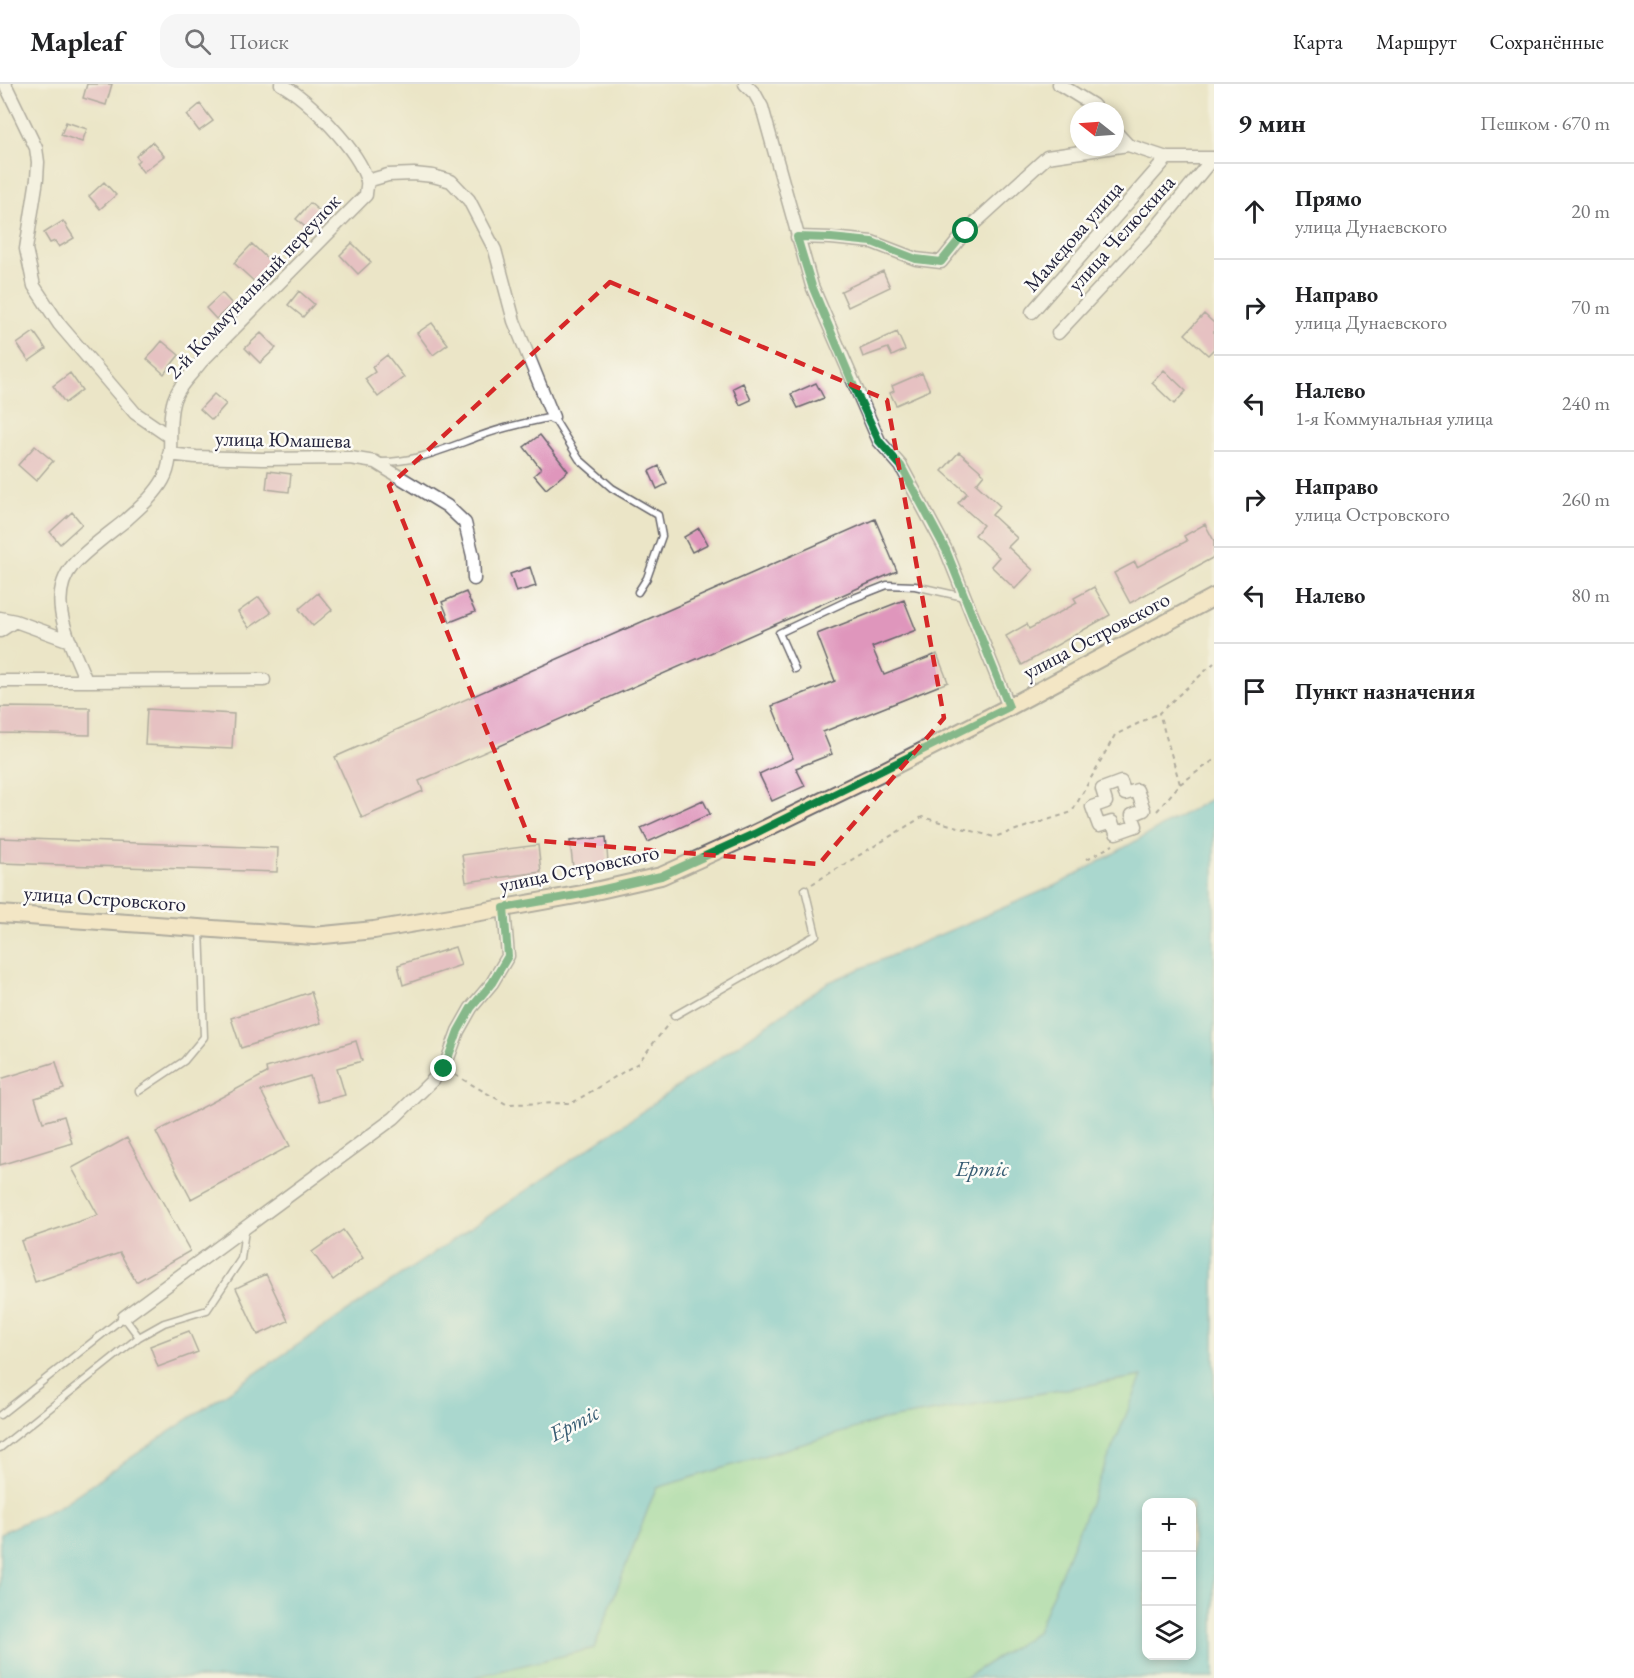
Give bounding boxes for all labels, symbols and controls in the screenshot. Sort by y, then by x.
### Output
search box [160,14,580,68]
text: Mapleaf [30,23,124,59]
icon: search [181,25,214,58]
text: Поиск [229,27,289,56]
text: Карта [1293,28,1343,55]
text: Маршрут [1376,28,1457,55]
text: Сохранённые [1490,28,1604,55]
north arrow [1070,102,1124,156]
text: 9 мин [1238,106,1306,140]
text: Пешком · 670 m [1480,110,1610,136]
street label: улица Челюскина [1061,168,1181,297]
street label: Мамедова улица [1017,174,1129,297]
text: Прямо [1295,184,1362,213]
street label: 2-й Коммунальный переулок [160,188,346,384]
icon: ahead [1238,195,1271,228]
text: 20 m [1571,198,1610,224]
text: улица Дунаевского [1295,213,1447,239]
route start [952,217,978,243]
text: Направо [1295,280,1378,309]
icon: right [1238,291,1271,324]
text: 70 m [1571,294,1610,320]
text: улица Дунаевского [1295,309,1447,335]
text: Налево [1295,376,1365,405]
icon: left [1238,387,1271,420]
text: 240 m [1562,390,1610,416]
text: 1-я Коммунальная улица [1295,405,1493,431]
street label: улица Юмашева [215,424,352,454]
text: Направо [1295,472,1378,501]
icon: right [1238,483,1271,516]
text: 260 m [1562,486,1610,512]
text: улица Островского [1295,501,1450,527]
icon: left [1238,579,1271,612]
text: Налево [1295,581,1365,610]
text: 80 m [1571,582,1610,608]
street label: улица Островского [1018,585,1174,685]
icon: arrive [1238,675,1271,708]
text: Пункт назначения [1295,677,1475,706]
street label: улица Островского [497,838,661,898]
street label: улица Островского [23,879,187,917]
route end [430,1055,456,1081]
water label: Ертіс [955,1154,1009,1183]
water label: Ертіс [543,1397,605,1449]
map controls [1142,1498,1196,1660]
button: + [1142,1498,1196,1552]
button: − [1142,1552,1196,1606]
button: layers [1142,1606,1196,1660]

